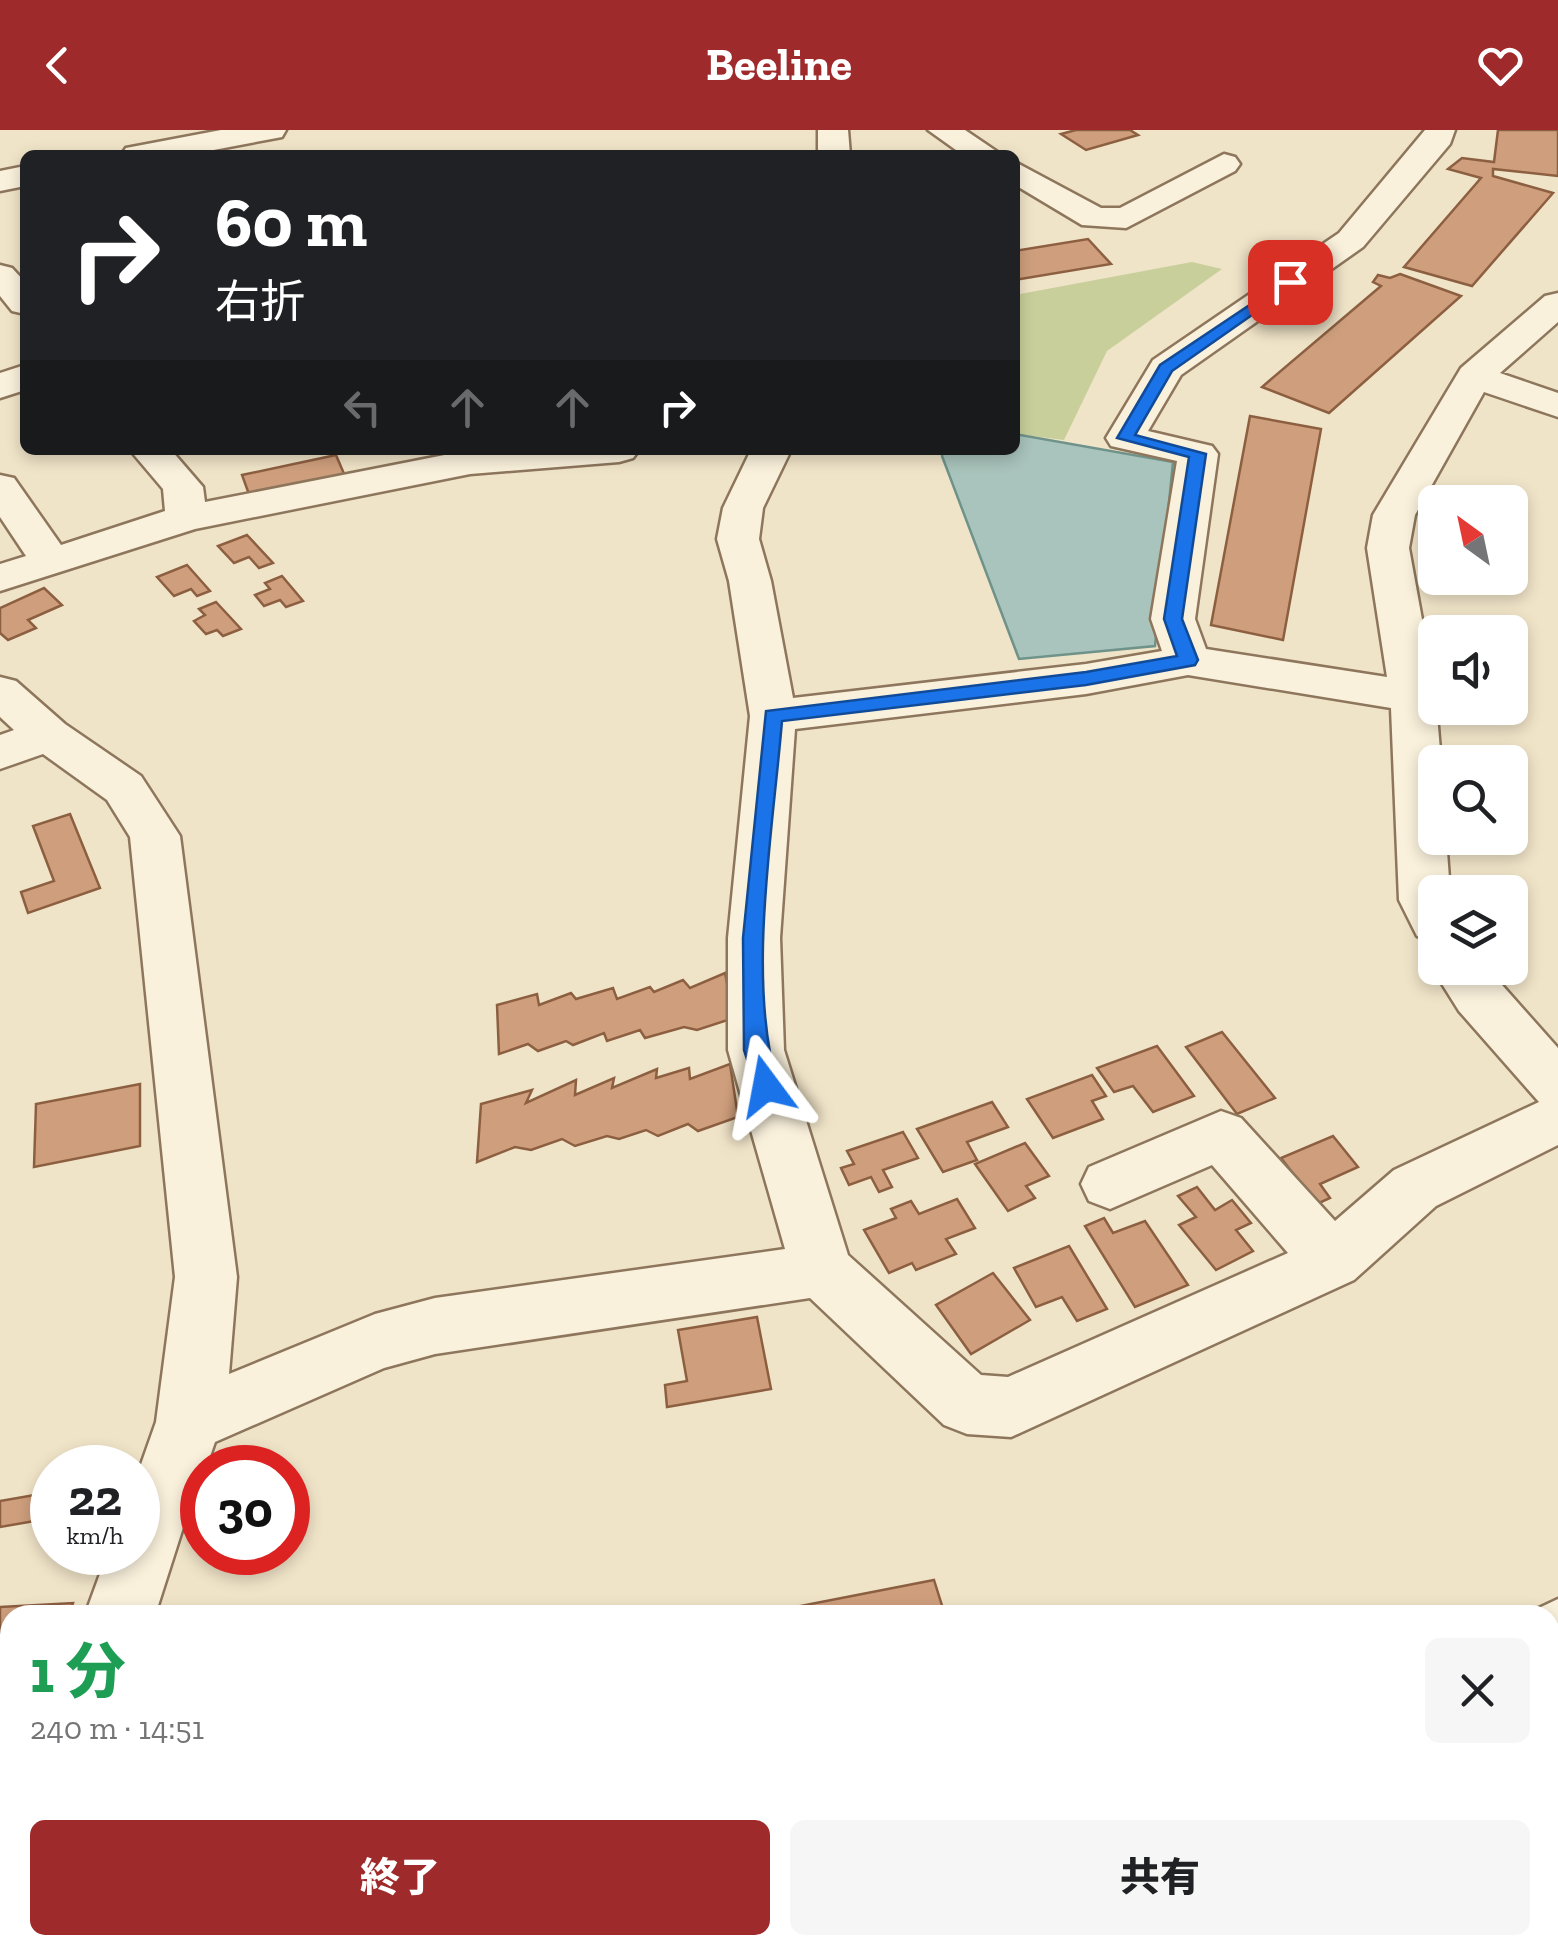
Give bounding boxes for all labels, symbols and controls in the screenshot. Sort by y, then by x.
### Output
icon: back [30,38,85,93]
text: Beeline [706,38,852,92]
icon: heart [1473,38,1528,93]
text: 60 m [215,180,367,264]
icon: right [50,190,180,320]
pin [1248,240,1333,325]
icon: arrive [1263,255,1318,310]
text: 右折 [215,275,305,329]
icon: left [335,380,390,435]
icon: ahead [440,380,495,435]
icon: ahead [545,380,600,435]
icon: right [650,380,705,435]
north arrow [1418,485,1528,595]
map controls [1418,485,1528,985]
button: sound [1418,615,1528,725]
button: search [1418,745,1528,855]
button: layers [1418,875,1528,985]
position arrow [714,1034,818,1138]
speed limit sign: 30 [180,1445,310,1575]
text: 22 [68,1468,122,1528]
text: km/h [66,1520,124,1550]
text: 1 分 [30,1635,125,1707]
button: close [1425,1638,1530,1743]
text: 240 m · 14:51 [30,1709,204,1747]
button: 終了 [30,1820,770,1935]
button: 共有 [790,1820,1530,1935]

